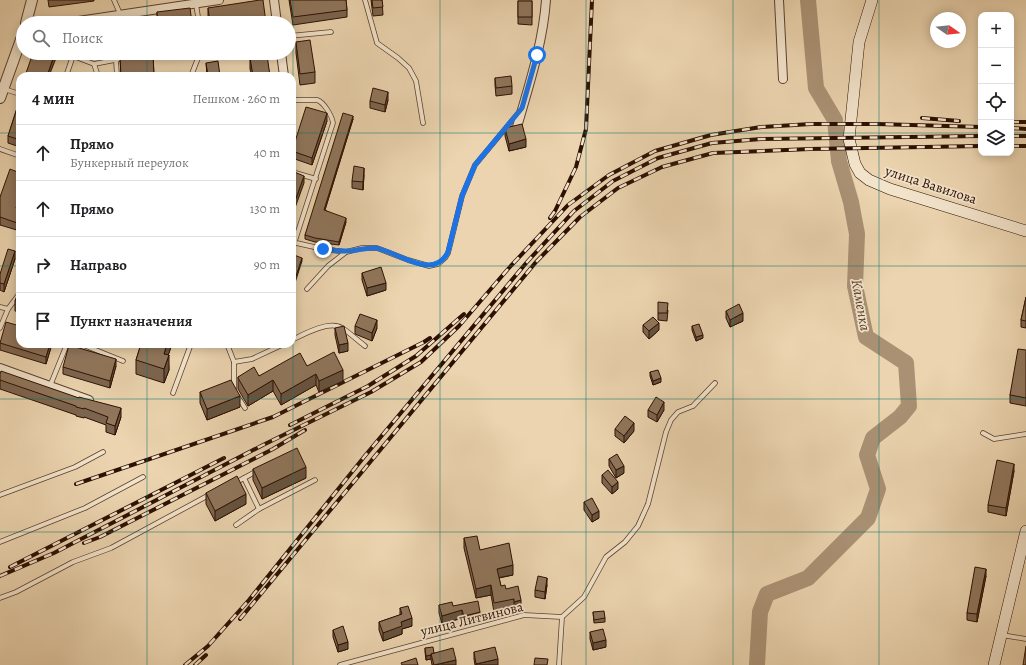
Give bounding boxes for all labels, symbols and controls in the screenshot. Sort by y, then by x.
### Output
north arrow [930,12,966,48]
map controls [978,12,1014,156]
button: + [978,12,1014,48]
search box [16,16,296,60]
icon: search [30,27,52,49]
text: Поиск [62,28,103,48]
route start [528,46,546,64]
button: − [978,48,1014,84]
button: locate [978,84,1014,120]
text: 4 мин [32,87,75,110]
text: Пешком · 260 m [192,90,280,107]
button: layers [978,120,1014,156]
text: Прямо [70,134,114,154]
icon: ahead [32,142,54,164]
text: 40 m [254,144,280,161]
text: Бункерный переулок [70,154,189,171]
street label: улица Вавилова [882,161,980,209]
icon: ahead [32,198,54,220]
text: Прямо [70,199,114,219]
text: 130 m [250,200,280,217]
route end [314,240,332,258]
icon: right [32,254,54,276]
text: Направо [70,255,127,275]
text: 90 m [254,256,280,273]
water label: Каменка [847,278,875,332]
icon: arrive [32,310,54,332]
text: Пункт назначения [70,311,192,331]
street label: улица Литвинова [418,597,526,641]

